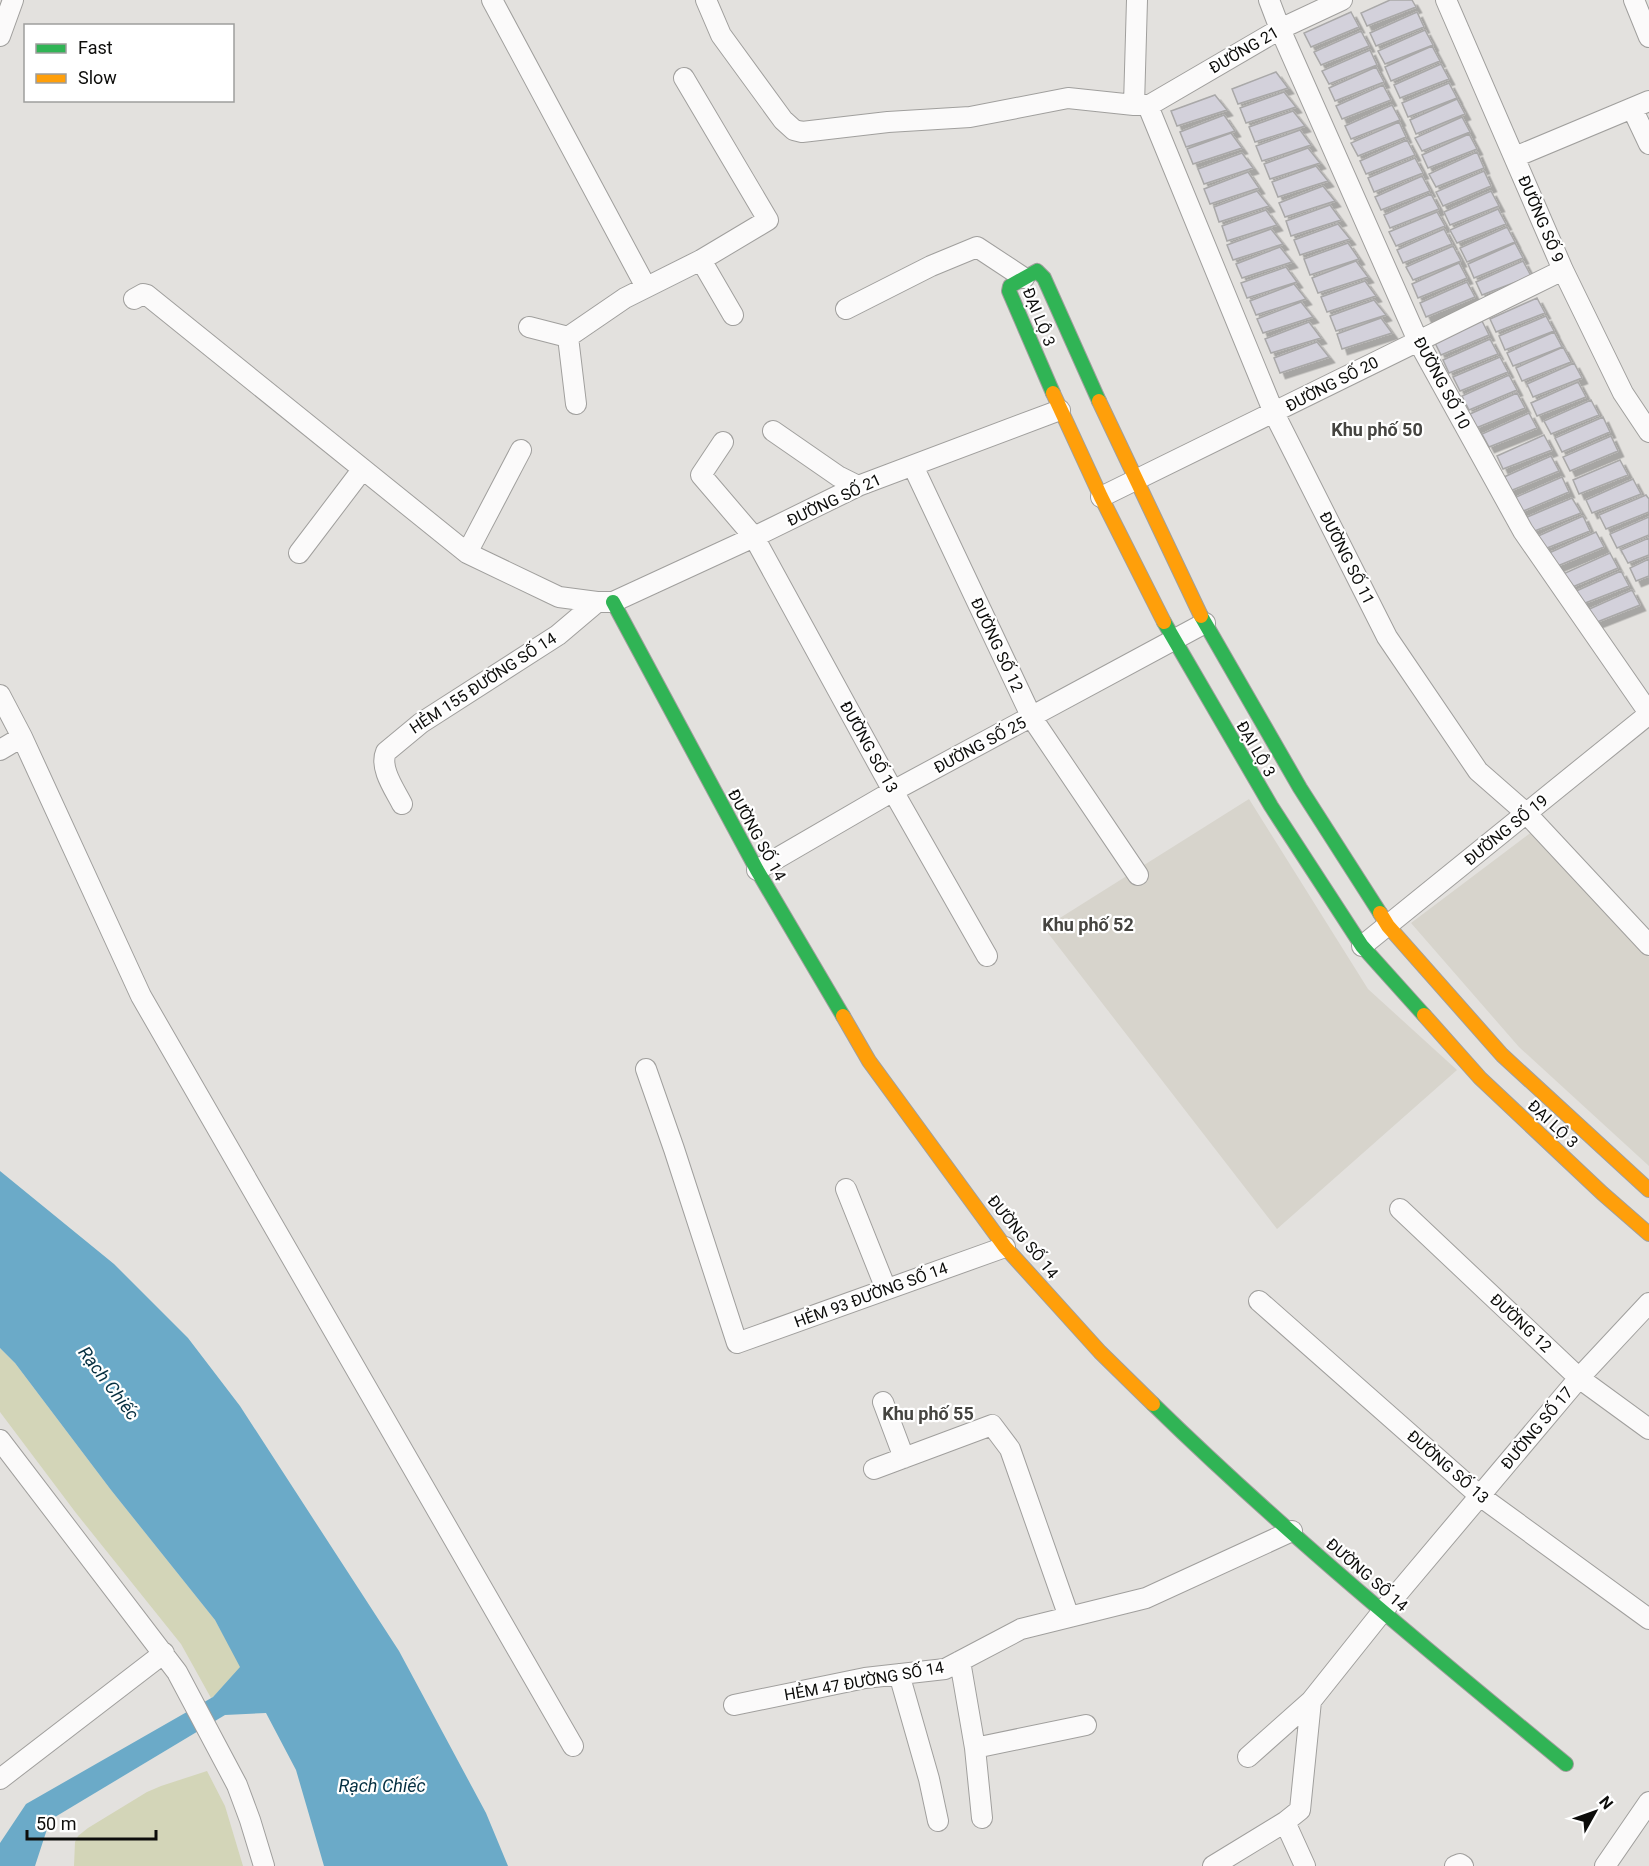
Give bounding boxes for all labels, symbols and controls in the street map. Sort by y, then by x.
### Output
street label: ĐƯỜNG 21 [1206,22,1282,78]
legend [24,24,234,102]
text: Fast [78,37,113,58]
text: Slow [78,67,117,88]
street label: ĐƯỜNG SỐ 9 [1514,172,1570,265]
street label: ĐẠI LỘ 3 [1019,285,1060,349]
street label: ĐƯỜNG SỐ 10 [1410,333,1476,432]
street label: ĐƯỜNG SỐ 20 [1282,351,1382,416]
district label: Khu phố 50 [1331,419,1423,440]
street label: ĐƯỜNG SỐ 21 [783,468,884,530]
street label: ĐƯỜNG SỐ 11 [1315,508,1380,608]
street label: ĐƯỜNG SỐ 12 [967,594,1029,695]
street label: HẺM 155 ĐƯỜNG SỐ 14 [405,627,560,738]
street label: ĐƯỜNG SỐ 13 [836,697,904,796]
street label: ĐƯỜNG SỐ 25 [930,711,1029,777]
street label: ĐẠI LỘ 3 [1232,717,1280,780]
street label: ĐƯỜNG SỐ 14 [724,785,792,884]
street label: ĐƯỜNG SỐ 19 [1459,789,1551,869]
district label: Khu phố 52 [1042,914,1134,935]
street label: ĐẠI LỘ 3 [1524,1095,1583,1152]
street label: ĐƯỜNG SỐ 14 [984,1190,1064,1282]
street label: HẺM 93 ĐƯỜNG SỐ 14 [791,1256,950,1332]
street label: ĐƯỜNG 12 [1486,1290,1556,1356]
water label: Rạch Chiếc [74,1342,144,1424]
street label: ĐƯỜNG SỐ 17 [1496,1382,1577,1473]
district label: Khu phố 55 [882,1403,974,1424]
street label: ĐƯỜNG SỐ 13 [1403,1425,1494,1507]
street label: ĐƯỜNG SỐ 14 [1322,1533,1413,1616]
street label: HẺM 47 ĐƯỜNG SỐ 14 [782,1656,945,1704]
water label: Rạch Chiếc [338,1775,426,1796]
north arrow [1565,1782,1625,1842]
text: N [1595,1792,1617,1813]
scale bar [27,1803,156,1841]
text: 50 m [36,1813,76,1834]

